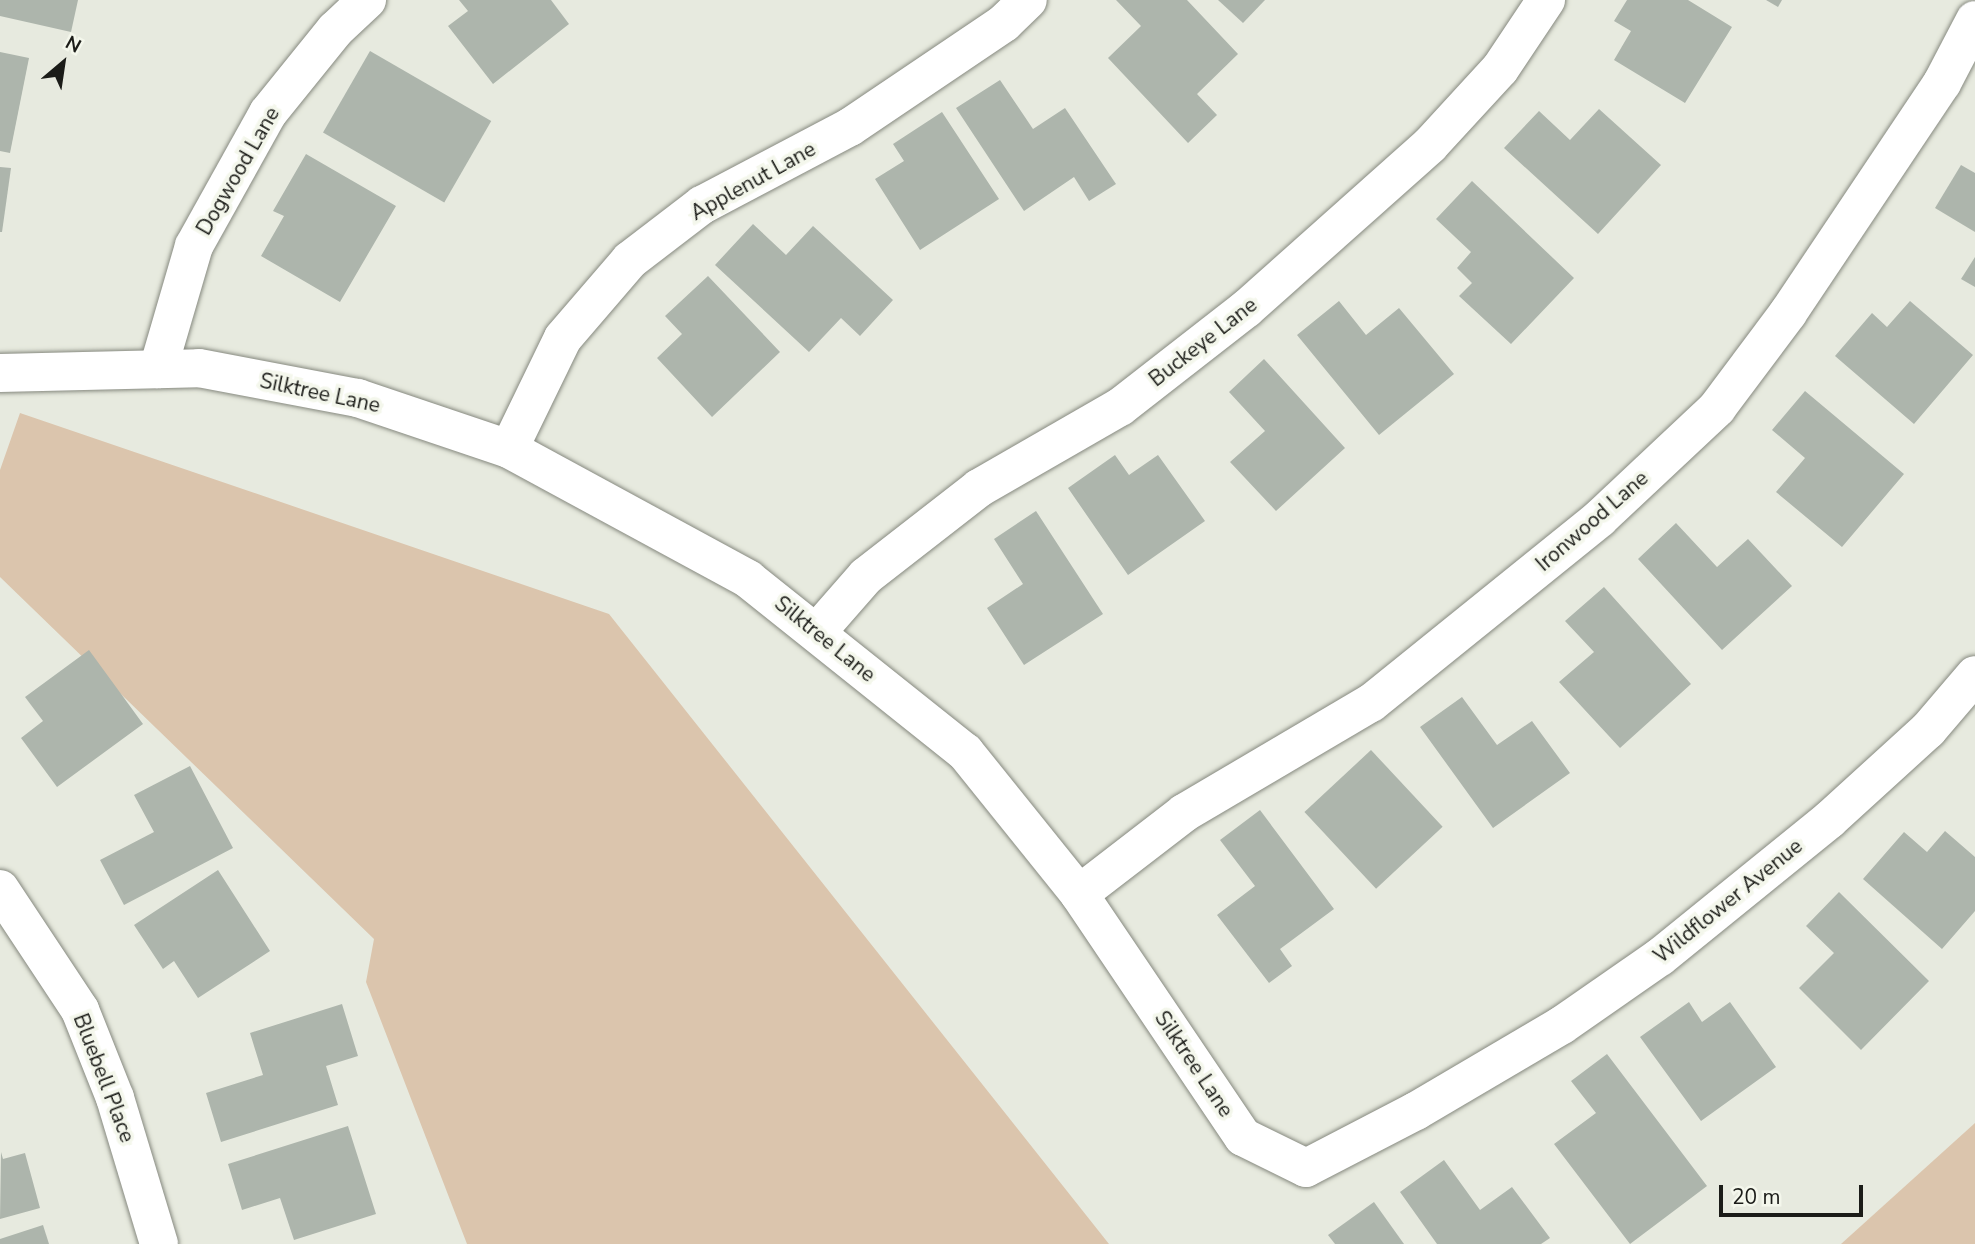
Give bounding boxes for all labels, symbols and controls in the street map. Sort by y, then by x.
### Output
north arrow [28,28,98,98]
text: N [61,30,86,59]
street label: Dogwood Lane [191,102,285,240]
street label: Applenut Lane [686,136,820,226]
street label: Buckeye Lane [1144,292,1262,392]
street label: Silktree Lane [258,368,382,418]
street label: Ironwood Lane [1531,465,1653,577]
street label: Silktree Lane [770,591,880,687]
street label: Wildflower Avenue [1649,833,1807,969]
street label: Silktree Lane [1149,1006,1239,1122]
street label: Bluebell Place [68,1010,140,1146]
scale bar [1723,1170,1867,1214]
text: 20 m [1732,1183,1781,1211]

